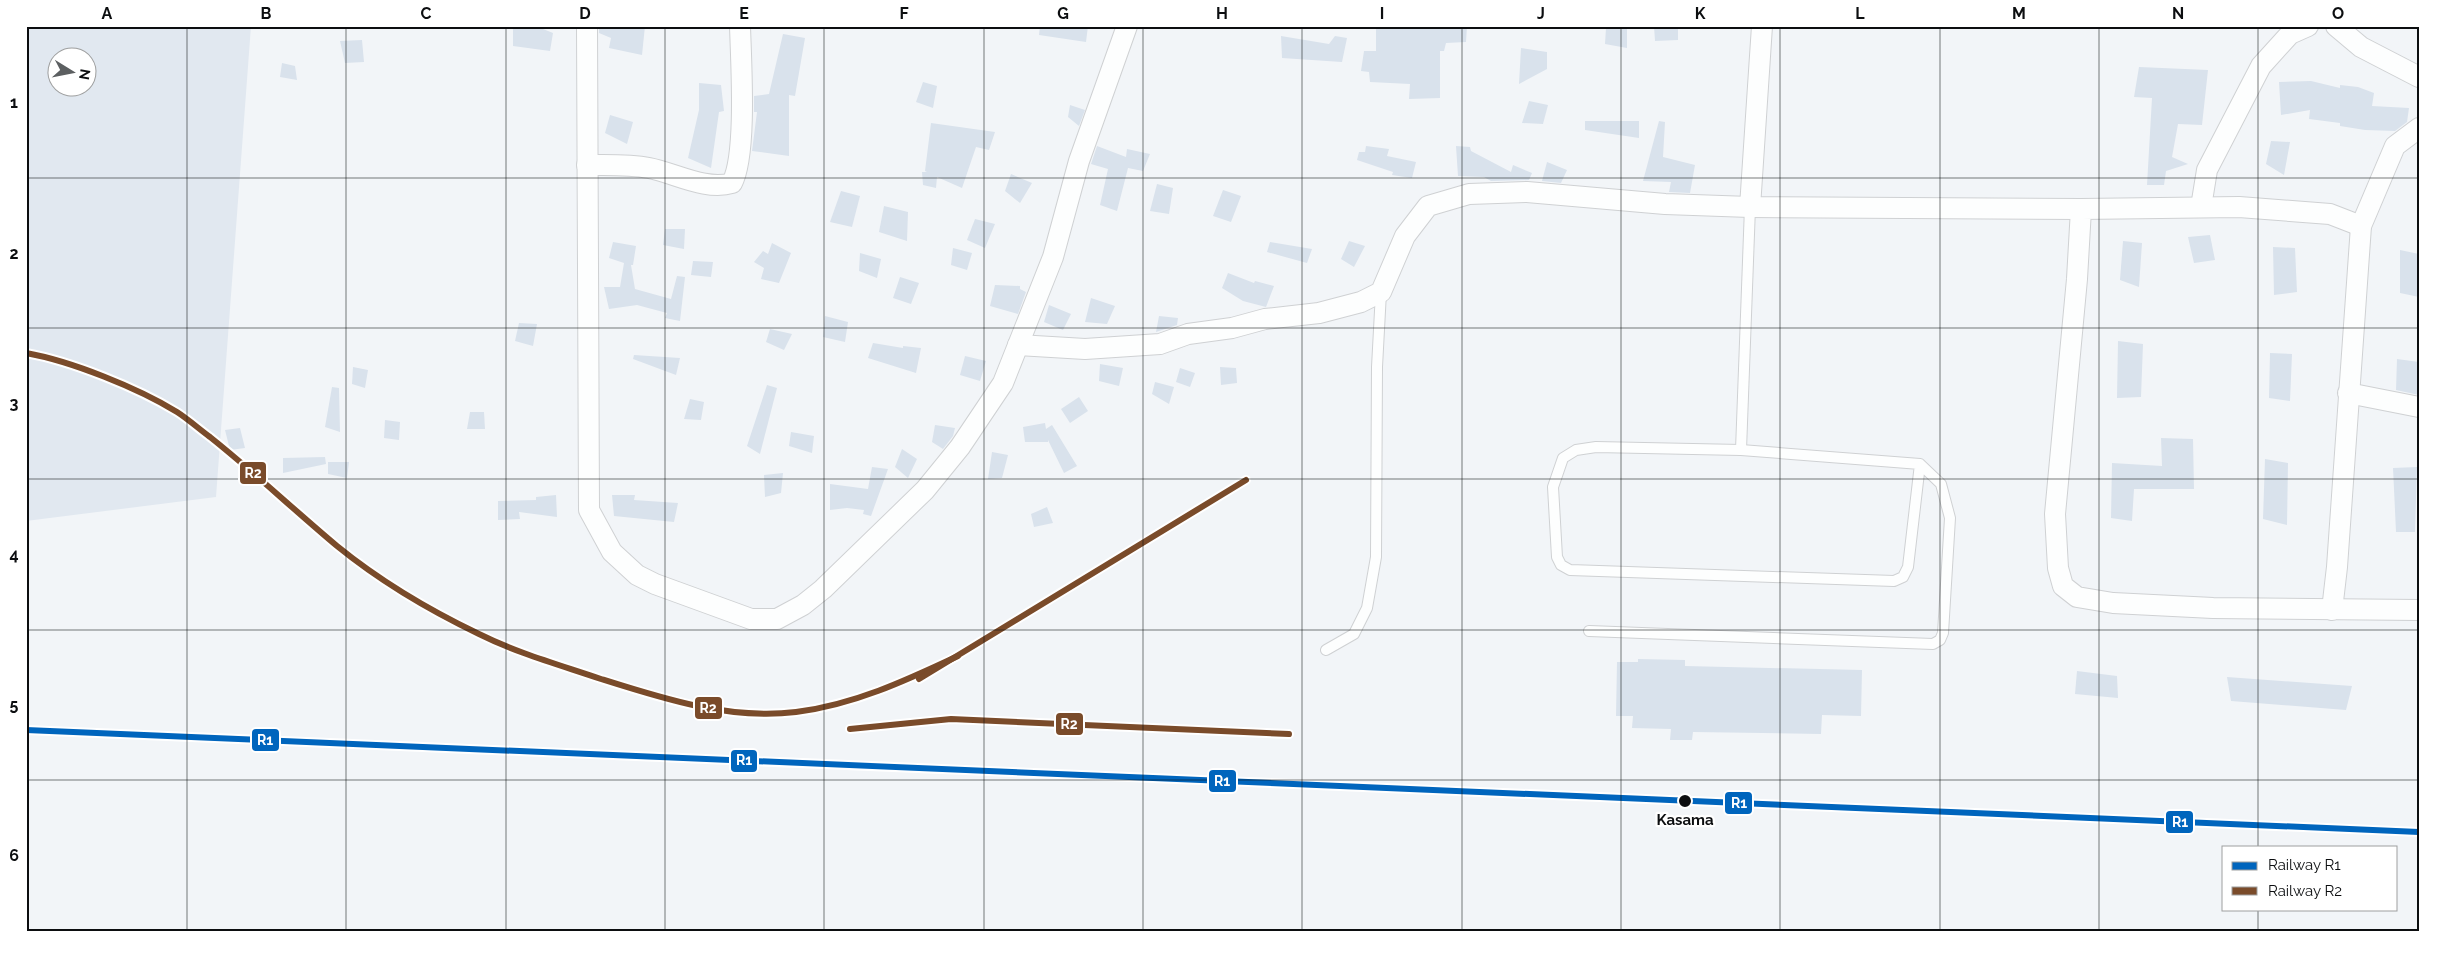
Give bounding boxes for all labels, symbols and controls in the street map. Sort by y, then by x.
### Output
text: A [102,4,113,23]
text: B [261,4,272,23]
text: C [421,4,432,23]
text: D [579,4,591,23]
text: E [739,4,749,23]
text: F [899,4,909,23]
text: G [1057,4,1069,23]
text: H [1216,4,1228,23]
text: I [1380,4,1384,23]
text: J [1537,4,1545,23]
text: K [1695,4,1706,23]
text: L [1855,4,1865,23]
text: M [2012,4,2026,23]
text: N [2172,4,2184,23]
text: O [2332,4,2344,23]
north arrow [48,48,98,98]
text: N [76,68,94,81]
text: 1 [10,93,18,112]
text: 2 [9,244,19,263]
text: 3 [10,394,19,413]
line badge: R2 [239,461,267,485]
text: R2 [244,465,262,481]
text: 4 [9,545,19,564]
text: 5 [10,695,19,714]
line badge: R2 [694,696,723,720]
text: R2 [699,700,717,716]
line badge: R2 [1055,712,1084,736]
text: R2 [1060,716,1078,732]
line badge: R1 [251,728,280,752]
text: R1 [257,732,273,748]
line badge: R1 [730,749,758,773]
text: R1 [736,752,752,768]
line badge: R1 [1208,769,1237,793]
text: R1 [1214,773,1230,789]
line badge: R1 [1724,791,1753,815]
marker: Kasama [1677,793,1693,809]
text: R1 [1731,795,1747,811]
line badge: R1 [2165,810,2194,834]
place label: Kasama [1656,811,1714,829]
text: R1 [2172,814,2188,830]
text: 6 [9,846,19,865]
legend [2222,846,2398,910]
text: Railway R1 [2268,856,2341,874]
text: Railway R2 [2268,882,2342,900]

